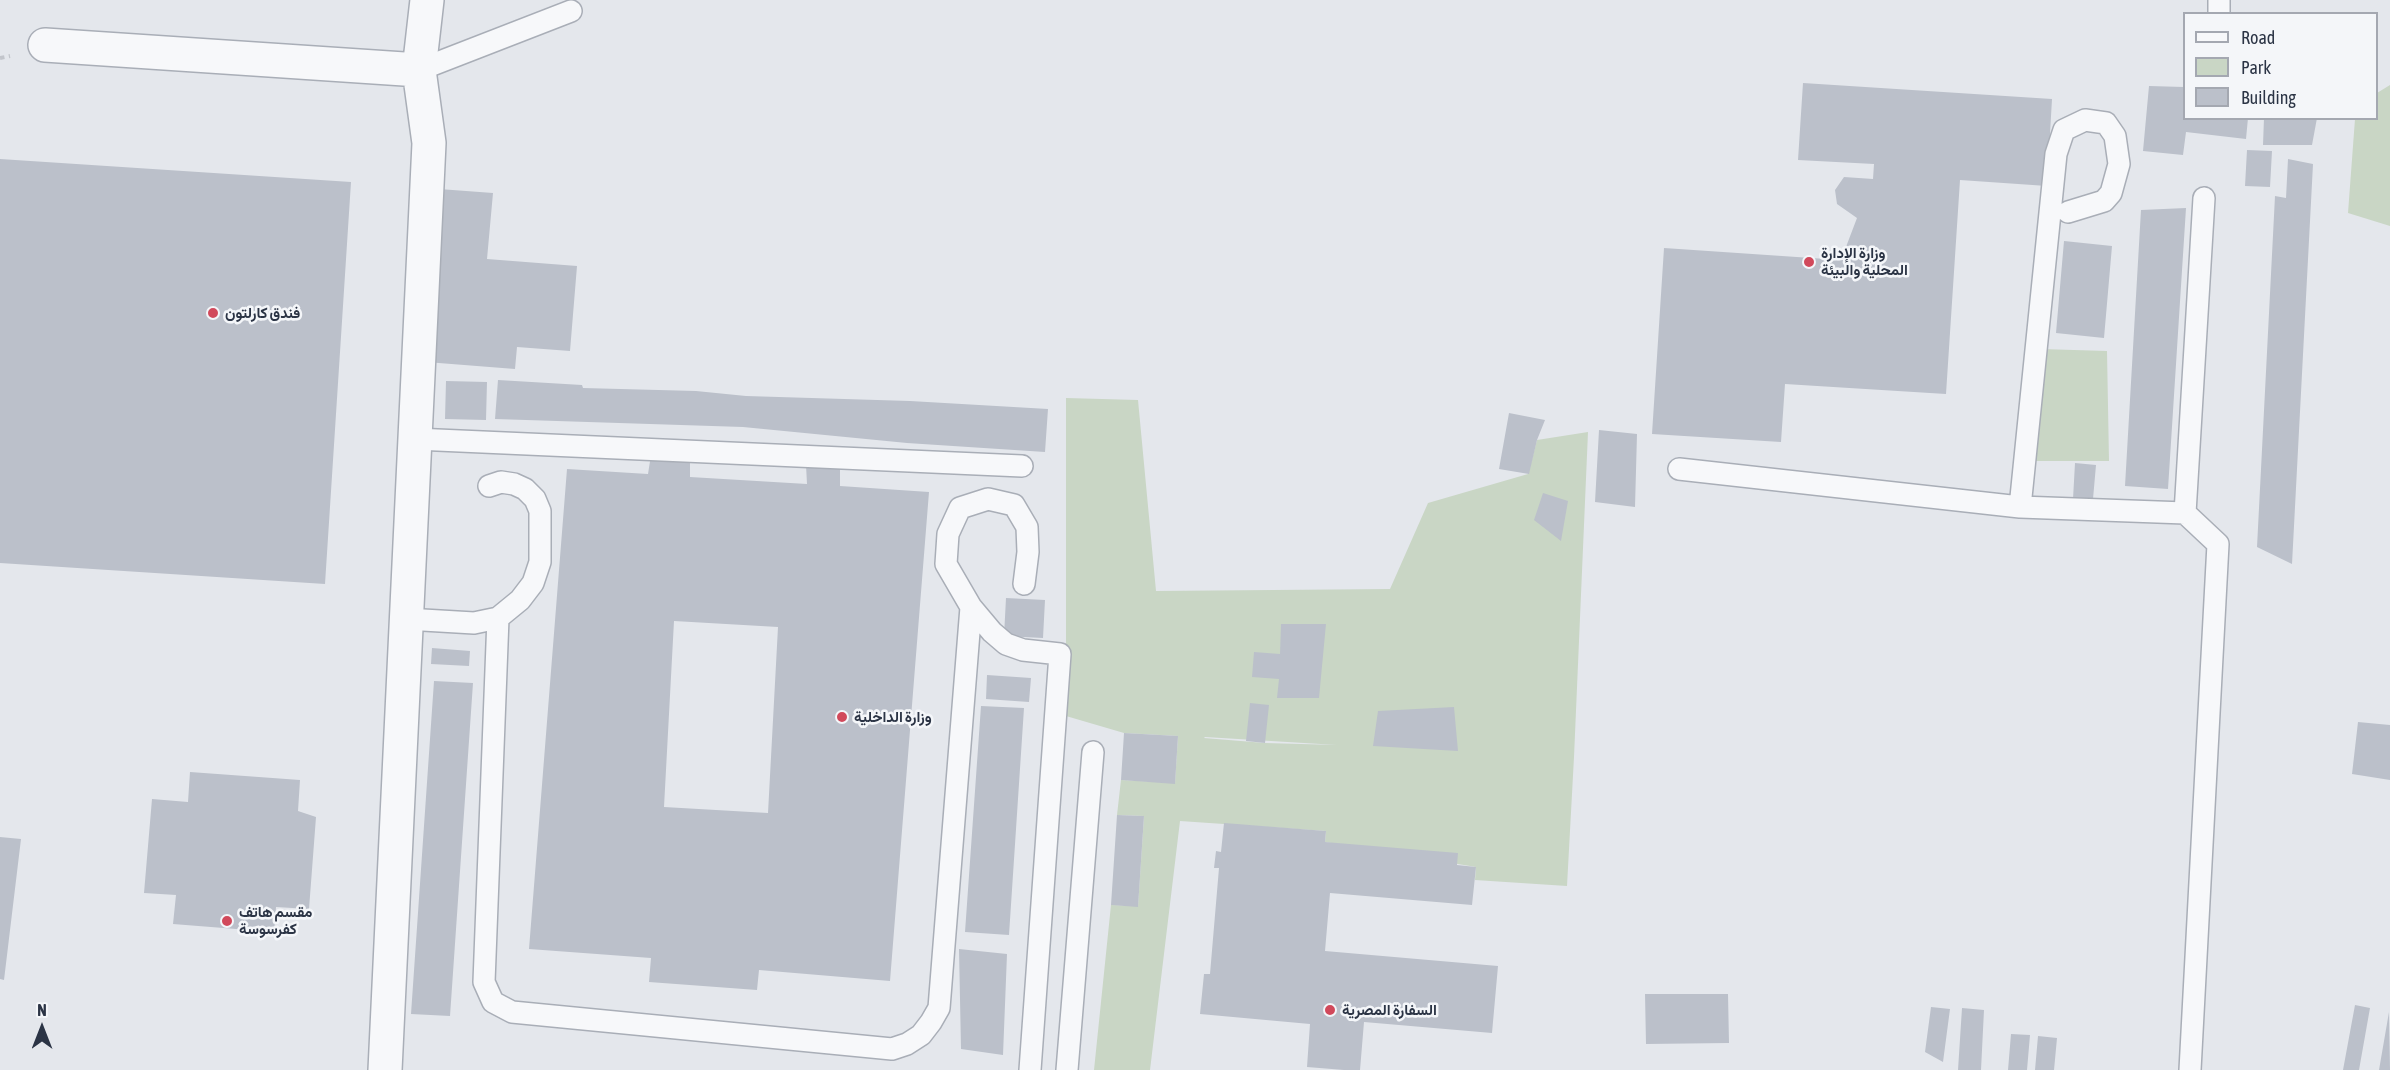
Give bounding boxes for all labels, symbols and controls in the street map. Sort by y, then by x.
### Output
legend [2183,12,2378,120]
text: Road [2241,27,2275,48]
text: Park [2241,57,2271,78]
text: Building [2241,87,2296,108]
place label: وزارة الإدارة المحلية والبيئة [1821,244,1908,279]
marker: وزارة الإدارة المحلية والبيئة [1802,255,1816,269]
place label: فندق كارلتون [225,304,300,322]
marker: فندق كارلتون [206,306,220,320]
place label: وزارة الداخلية [854,708,932,726]
marker: وزارة الداخلية [835,710,849,724]
place label: مقسم هاتف كفرسوسة [239,903,313,938]
marker: مقسم هاتف كفرسوسة [220,914,234,928]
north arrow [12,998,72,1058]
text: N [37,1001,47,1019]
place label: السفارة المصرية [1342,1001,1437,1019]
marker: السفارة المصرية [1323,1003,1337,1017]

